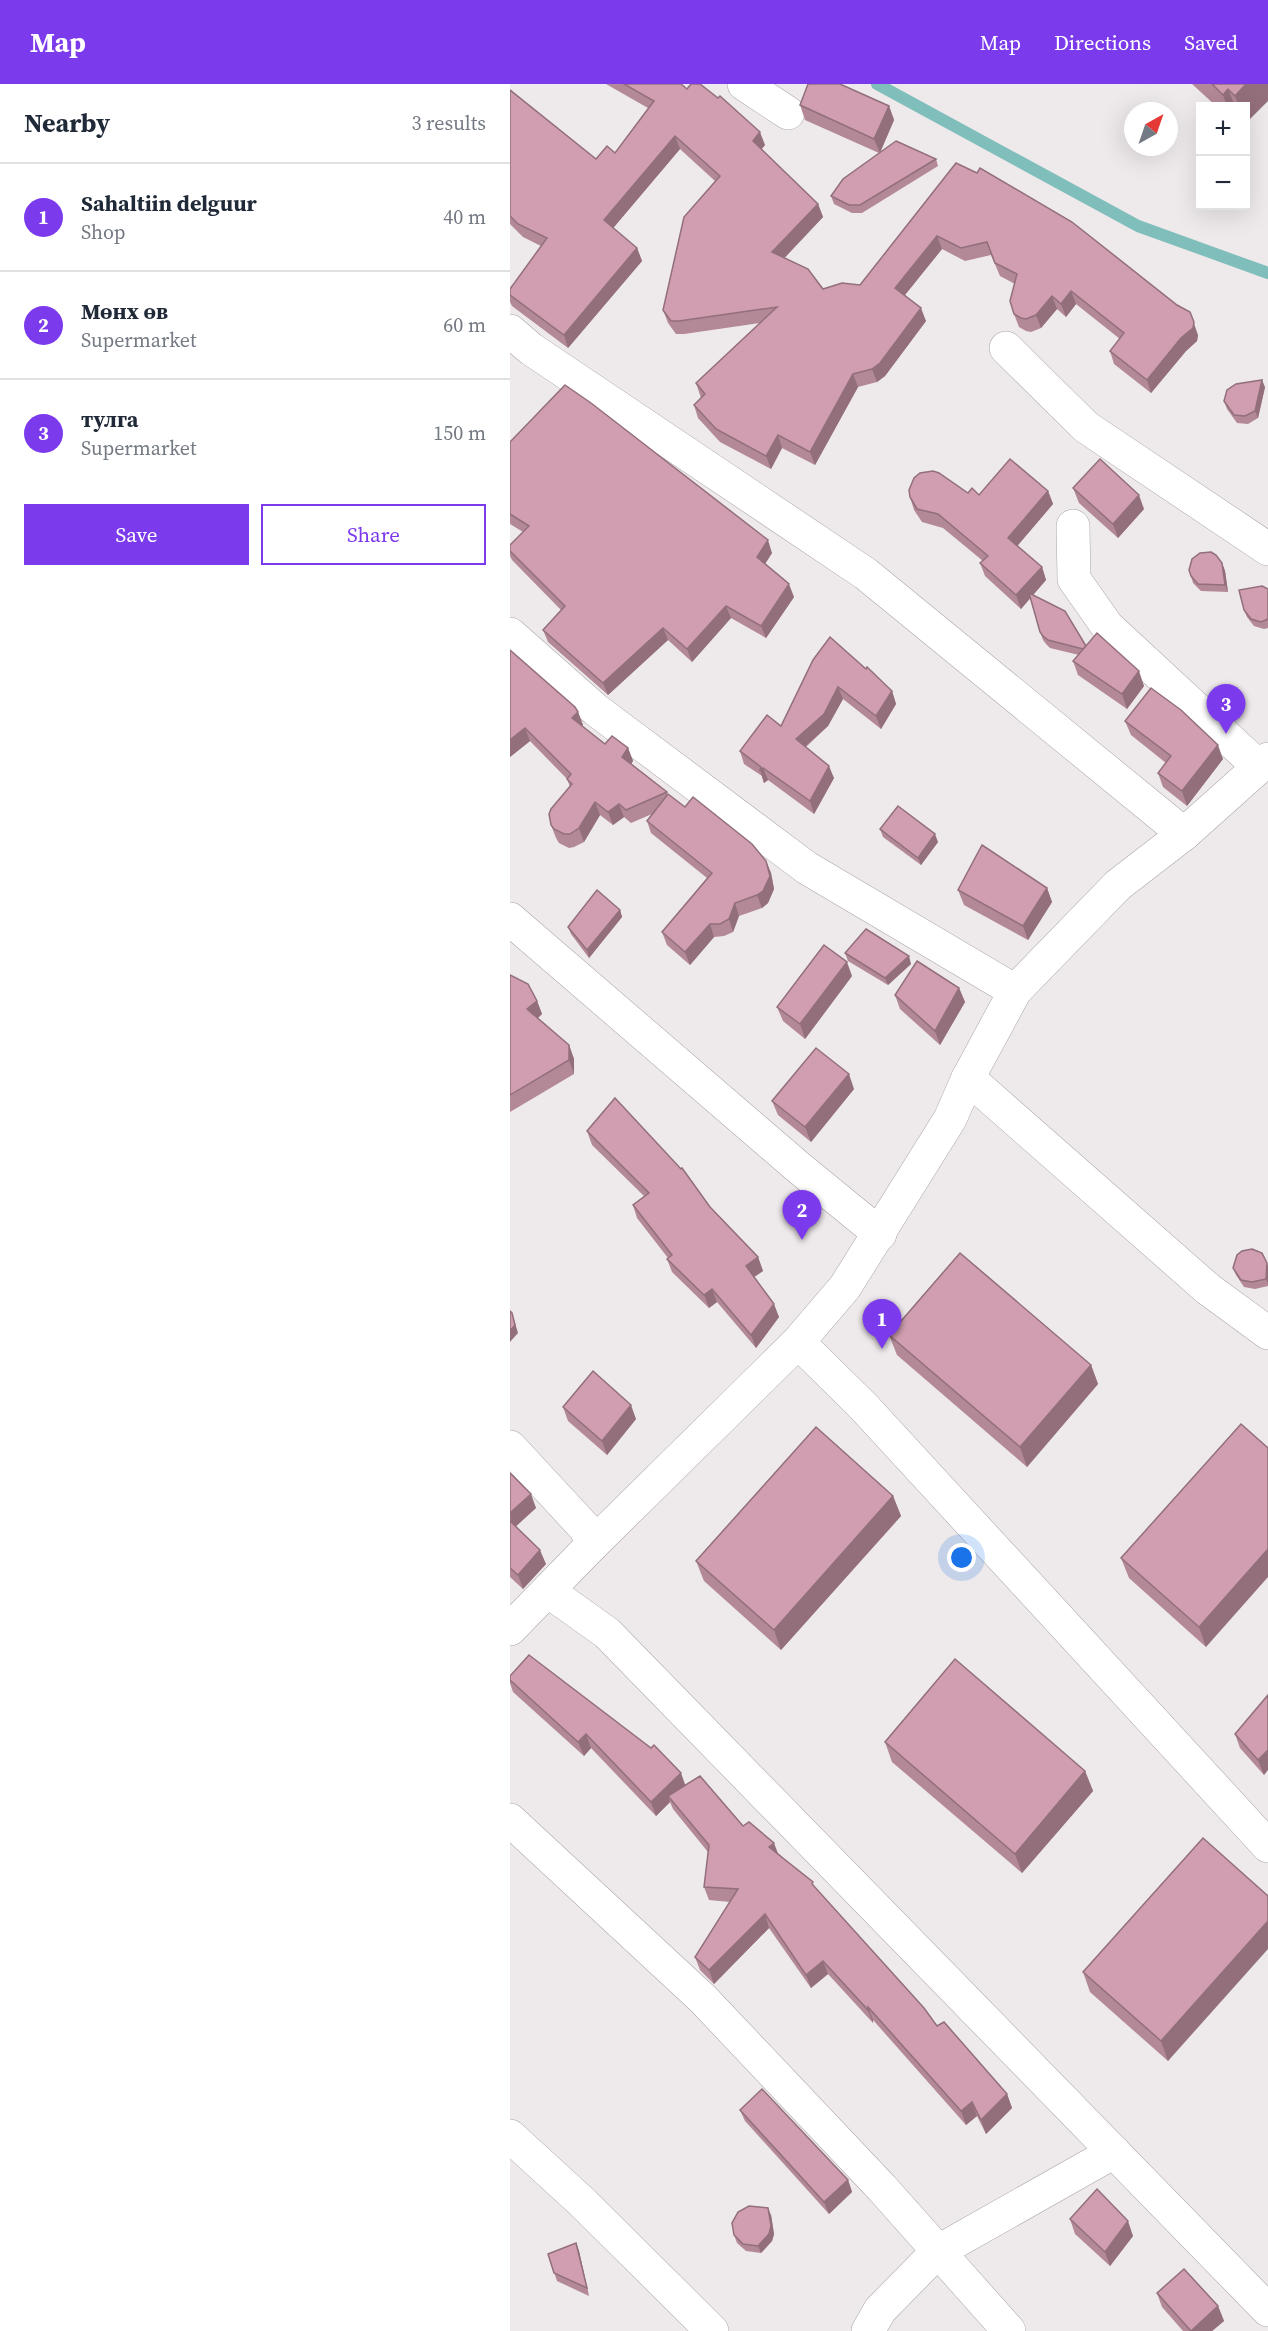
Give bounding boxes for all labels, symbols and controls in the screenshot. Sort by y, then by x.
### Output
text: Map [30,23,86,61]
text: Map [980,28,1021,57]
text: Directions [1054,28,1151,57]
text: Saved [1184,28,1238,57]
north arrow [1124,102,1178,156]
map controls [1196,102,1250,210]
button: + [1196,102,1250,156]
text: Nearby [24,105,110,141]
text: 3 results [411,109,486,137]
button: − [1196,156,1250,210]
text: Sahaltiin delguur [81,188,257,218]
text: 1 [38,203,49,231]
text: 40 m [443,203,486,231]
text: Shop [81,218,126,246]
text: Мөнх өв [81,296,168,326]
text: 2 [38,311,49,339]
text: 60 m [443,311,486,339]
text: Supermarket [81,326,196,354]
text: тулга [81,404,138,434]
text: 3 [38,419,49,447]
text: 150 m [433,419,486,447]
text: Supermarket [81,434,196,462]
button: Save [24,504,249,565]
button: Share [261,504,486,565]
pin: 3 [1206,684,1246,734]
pin: 2 [782,1190,822,1240]
pin: 1 [862,1300,902,1349]
your location [947,1543,976,1572]

